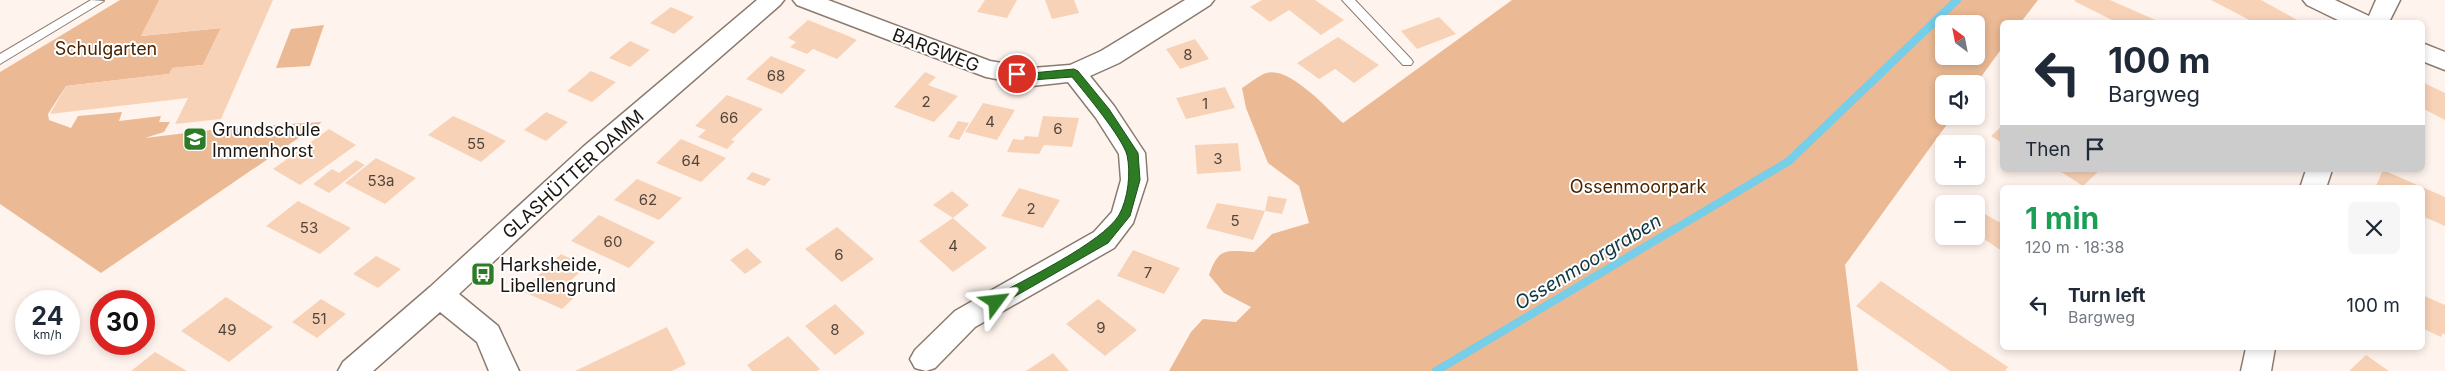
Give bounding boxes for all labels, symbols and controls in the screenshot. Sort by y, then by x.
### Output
north arrow [1935,15,1985,65]
map controls [1935,15,1985,245]
street label: BARGWEG [890,24,982,76]
park label: Schulgarten [55,38,157,59]
text: 100 m [2108,39,2211,81]
icon: left [2025,40,2090,105]
house number: 8 [1183,45,1193,64]
pin [996,53,1038,95]
icon: arrive [1003,60,1031,88]
house number: 68 [767,66,785,85]
button: sound [1935,75,1985,125]
text: Bargweg [2108,81,2200,107]
house number: 2 [921,92,931,111]
house number: 1 [1202,94,1208,113]
street label: GLASHÜTTER DAMM [498,104,648,243]
house number: 66 [720,108,738,127]
house number: 4 [985,112,995,131]
place label: Grundschule Immenhorst [212,119,320,161]
house number: 6 [1053,119,1063,138]
school or university icon: Grundschule Immenhorst [182,126,208,152]
house number: 55 [467,134,485,153]
button: + [1935,135,1985,185]
icon: arrive [2081,135,2109,163]
text: Then [2025,138,2071,161]
house number: 3 [1213,149,1223,168]
house number: 64 [682,151,701,170]
house number: 53a [368,171,394,190]
park label: Ossenmoorpark [1570,176,1706,197]
house number: 62 [639,190,657,209]
button: − [1935,195,1985,245]
house number: 2 [1026,199,1036,218]
text: 1 min [2025,200,2099,236]
button: close [2348,202,2400,254]
water label: Ossenmoorgraben [1510,209,1666,315]
house number: 5 [1230,211,1240,230]
house number: 53 [300,218,318,237]
house number: 60 [604,232,622,251]
house number: 4 [948,236,958,255]
text: 120 m · 18:38 [2025,237,2124,257]
house number: 6 [834,245,844,264]
place label: Harksheide, Libellengrund [500,254,616,296]
bus stop icon: Harksheide, Libellengrund [470,261,496,287]
house number: 7 [1144,263,1152,282]
position arrow [969,275,1021,327]
text: Turn left [2068,284,2146,307]
speed limit sign: 30 [90,290,155,355]
icon: left [2025,291,2053,319]
text: 100 m [2346,294,2400,317]
text: 24 [31,301,64,331]
text: Bargweg [2068,307,2135,327]
house number: 51 [311,309,327,328]
house number: 9 [1096,318,1106,337]
house number: 49 [218,320,237,339]
house number: 8 [830,320,840,339]
text: km/h [33,327,62,342]

